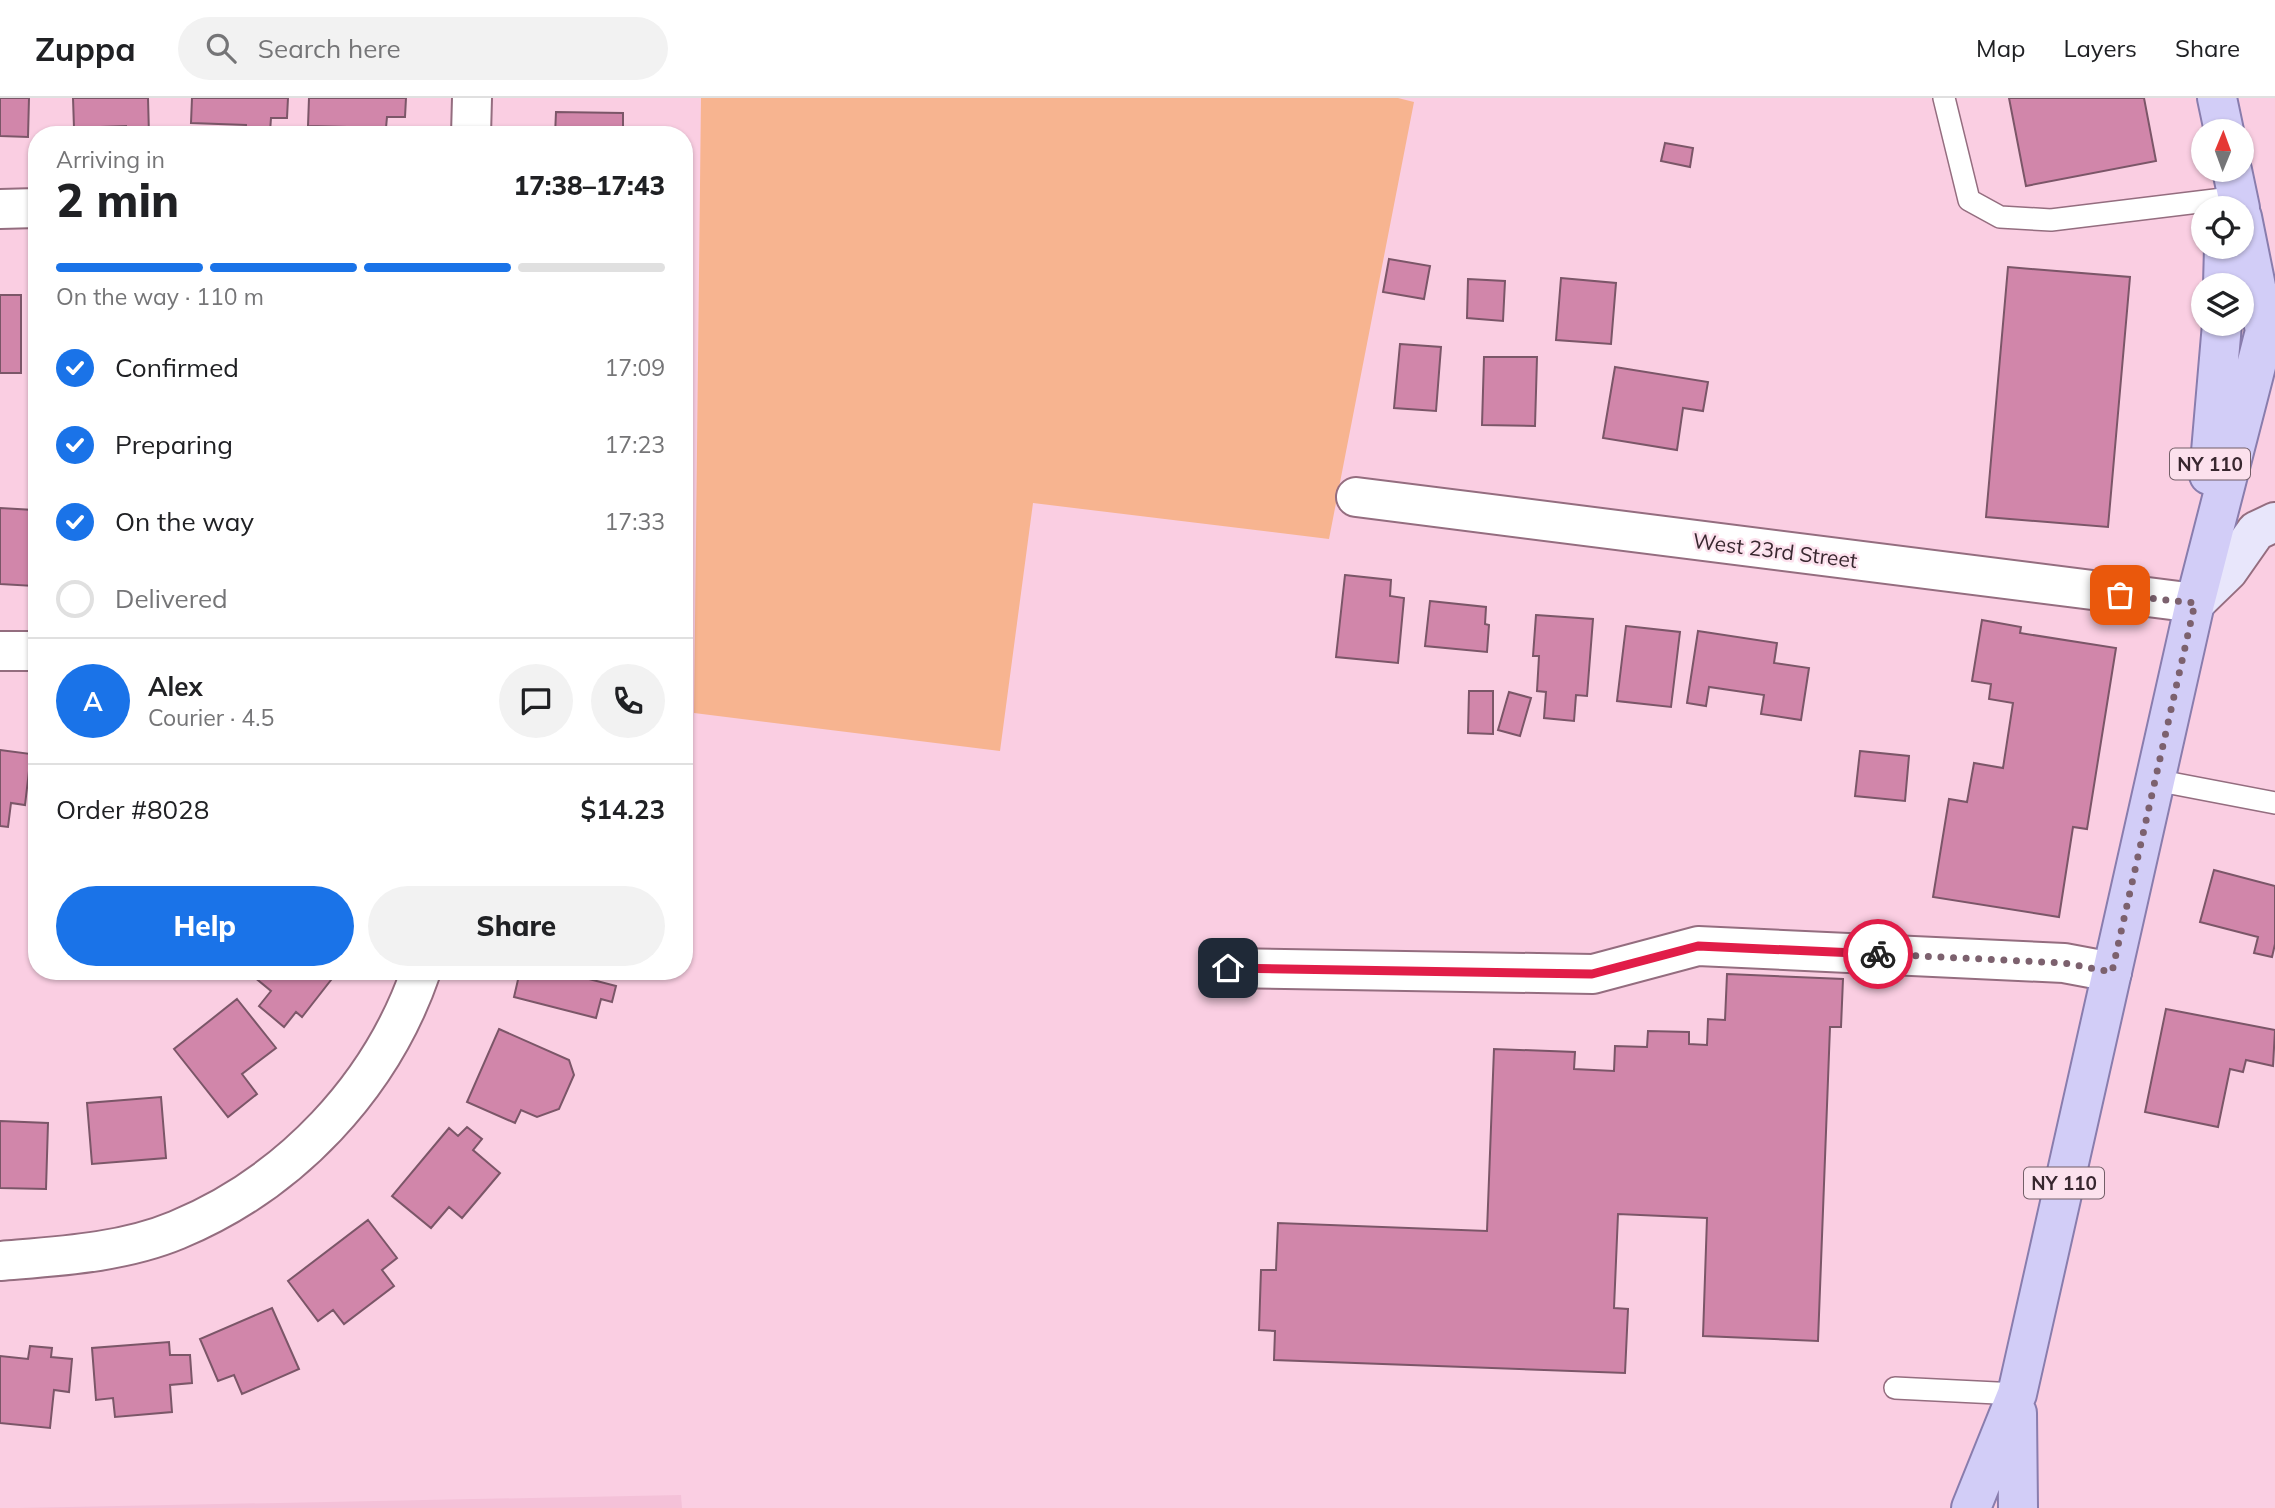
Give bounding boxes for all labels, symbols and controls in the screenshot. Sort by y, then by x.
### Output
search box [178,17,668,80]
text: Zuppa [35,28,136,69]
icon: search [202,29,240,67]
text: Search here [258,32,401,65]
text: Map [1976,33,2025,63]
text: Layers [2063,33,2137,63]
text: Share [2175,33,2240,63]
north arrow [2191,119,2254,182]
map controls [2191,119,2254,336]
text: Arriving in [56,145,165,174]
text: 17:38–17:43 [514,169,665,202]
text: 2 min [56,171,179,229]
button: locate [2191,196,2254,259]
button: layers [2191,273,2254,336]
text: On the way · 110 m [56,282,264,311]
icon: check [56,349,94,387]
text: Confirmed [115,351,239,384]
text: 17:09 [605,353,665,382]
icon: check [56,426,94,464]
text: Preparing [115,428,233,461]
text: 17:23 [605,430,665,459]
road number: NY 110 [2170,448,2250,480]
icon: check [56,503,94,541]
text: On the way [115,505,254,538]
text: 17:33 [605,507,665,536]
street label: West 23rd Street [1691,527,1859,573]
pin [2090,565,2150,625]
icon: bag [2101,576,2139,614]
text: Delivered [115,582,228,615]
button: chat [499,664,573,738]
button: phone [591,664,665,738]
text: Alex [148,670,203,703]
text: A [83,685,103,718]
text: Courier · 4.5 [148,703,274,732]
text: Order #8028 [56,793,209,826]
text: $14.23 [581,793,665,826]
button: Help [56,886,354,966]
button: Share [368,886,665,966]
courier [1843,919,1913,989]
icon: bike [1859,935,1897,973]
pin [1198,938,1258,998]
icon: home [1209,949,1247,987]
road number: NY 110 [2024,1168,2104,1198]

